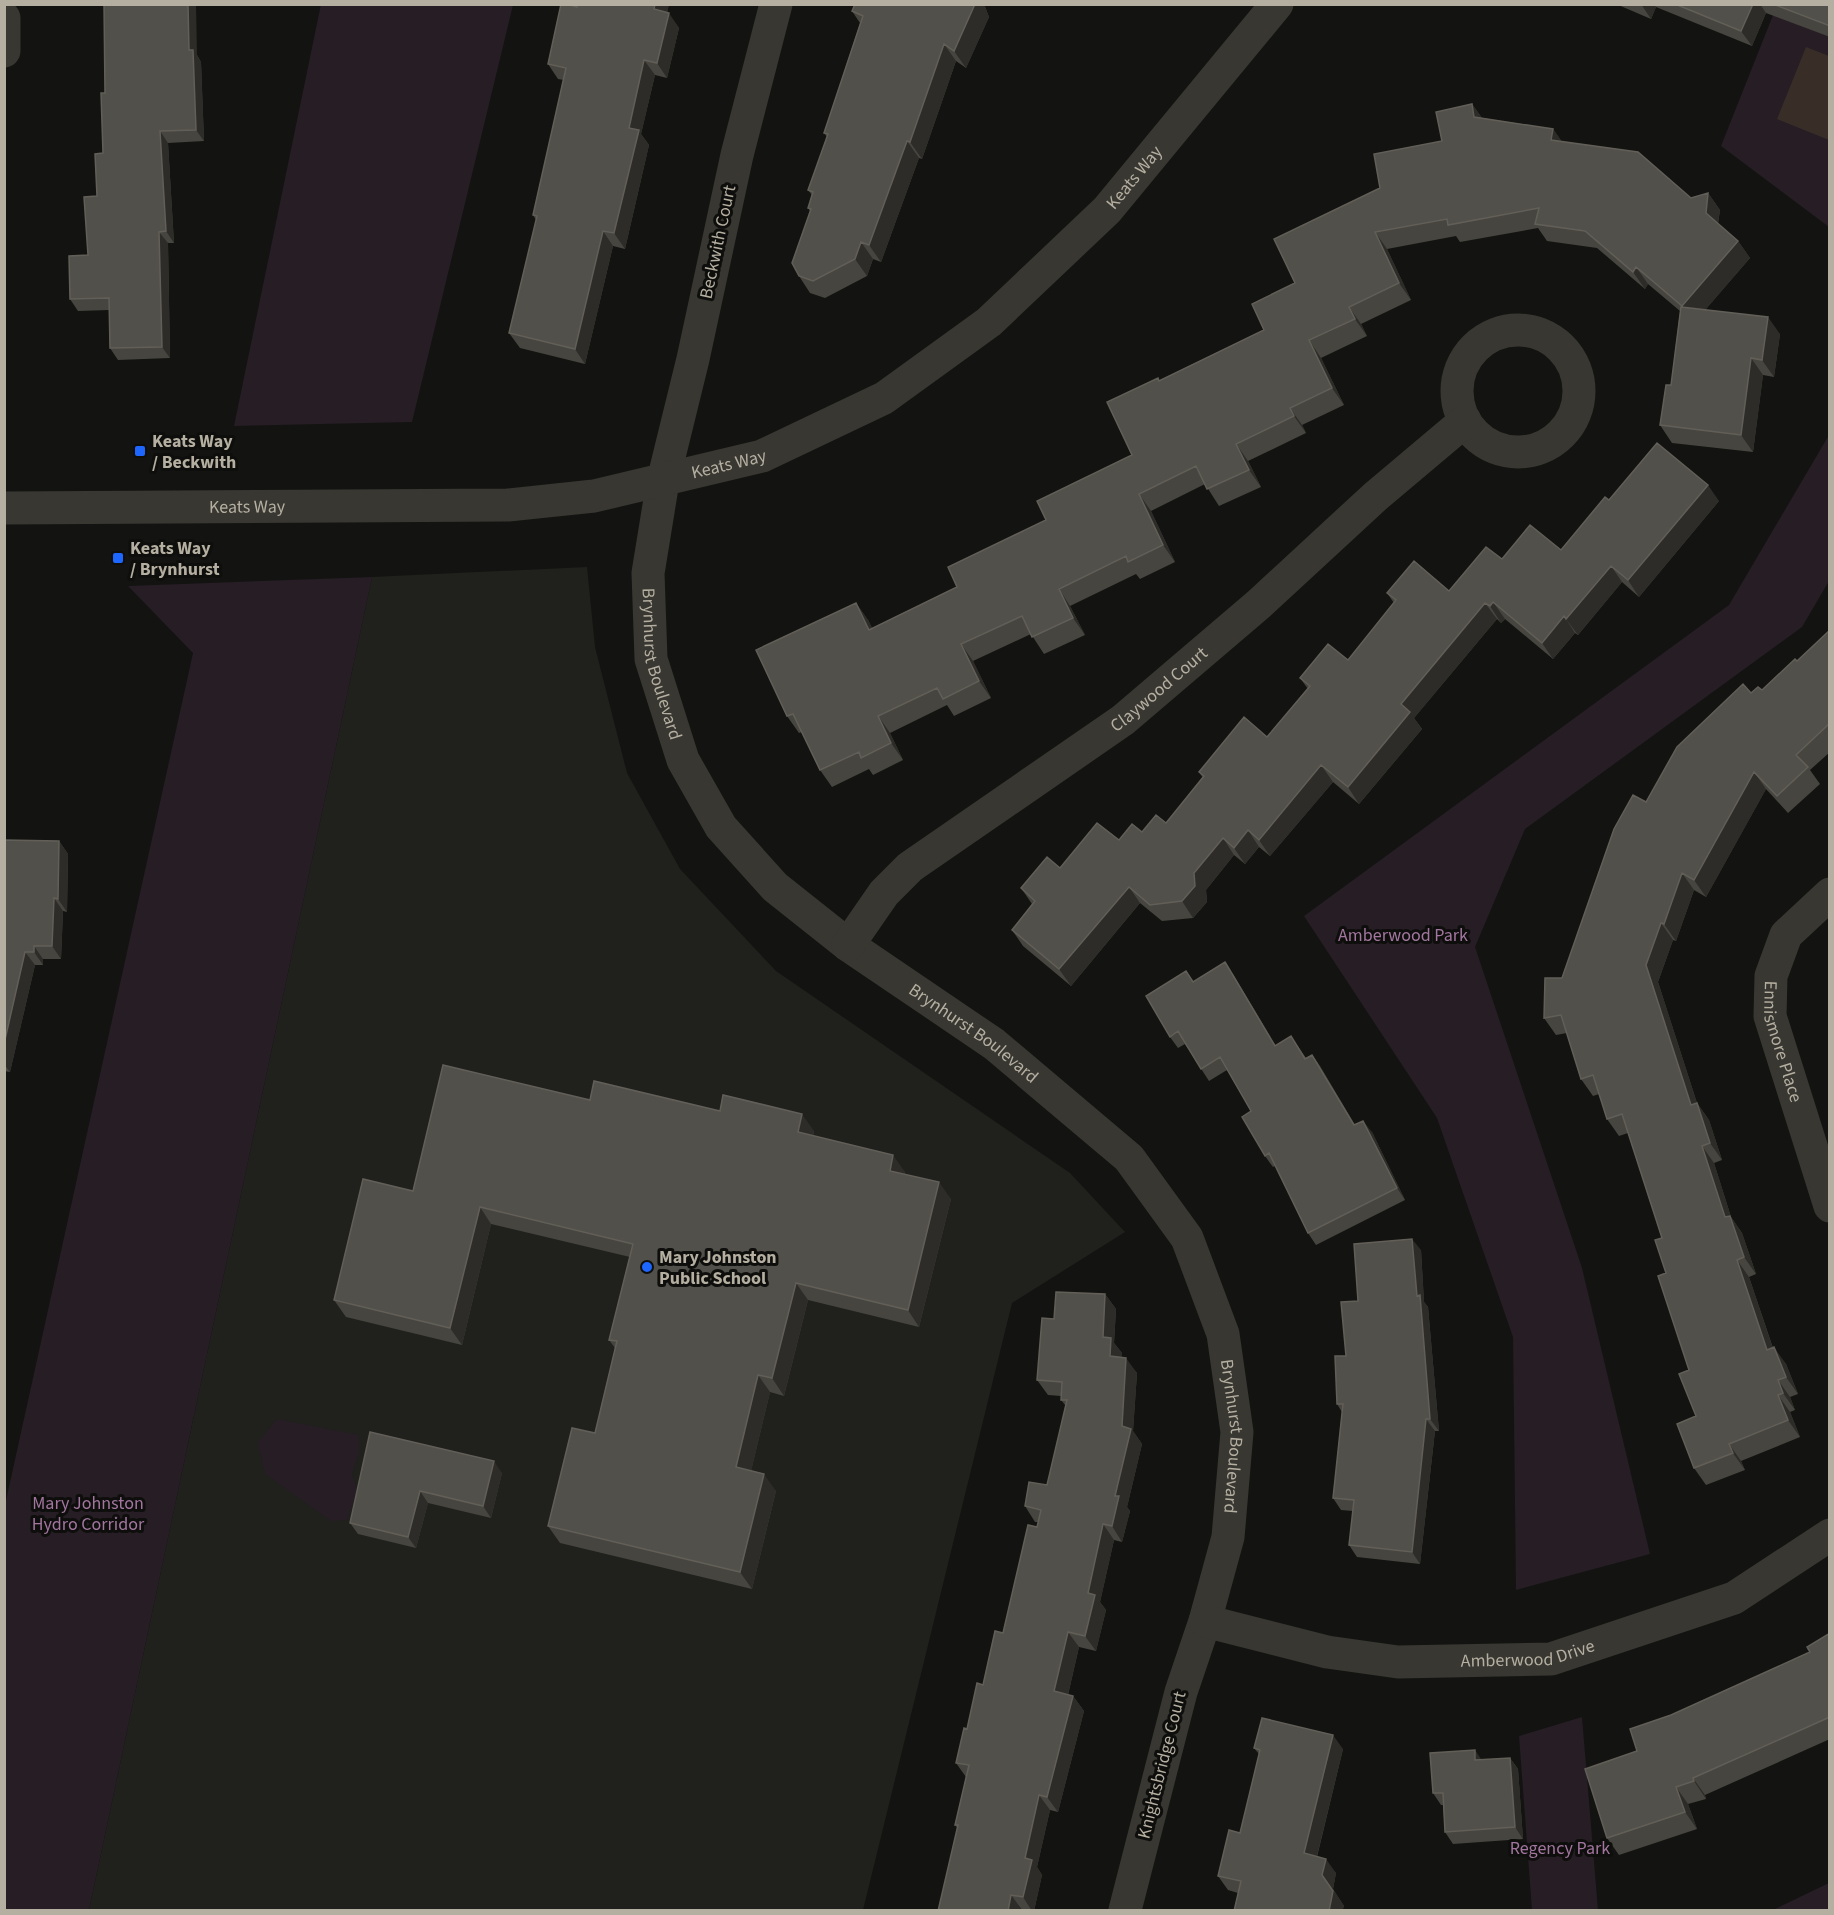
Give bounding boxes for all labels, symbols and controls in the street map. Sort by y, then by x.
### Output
street label: Keats Way [1100,139,1168,215]
street label: Beckwith Court [694,183,742,301]
place label: Keats Way / Beckwith [152,429,236,475]
street label: Keats Way [689,443,769,485]
marker: Keats Way / Beckwith [133,444,147,458]
street label: Keats Way [209,494,286,519]
place label: Keats Way / Brynhurst [130,536,220,582]
marker: Keats Way / Brynhurst [111,551,125,565]
street label: Brynhurst Boulevard [636,587,688,743]
street label: Claywood Court [1105,641,1213,738]
park label: Amberwood Park [1338,923,1468,948]
street label: Brynhurst Boulevard [904,977,1044,1089]
street label: Ennismore Place [1758,980,1809,1105]
place label: Mary Johnston Public School [659,1245,777,1291]
marker: Mary Johnston Public School [640,1260,654,1274]
street label: Brynhurst Boulevard [1214,1357,1250,1514]
park label: Mary Johnston Hydro Corridor [32,1491,145,1537]
street label: Amberwood Drive [1461,1633,1598,1673]
street label: Knightsbridge Court [1132,1689,1192,1841]
park label: Regency Park [1510,1836,1610,1861]

